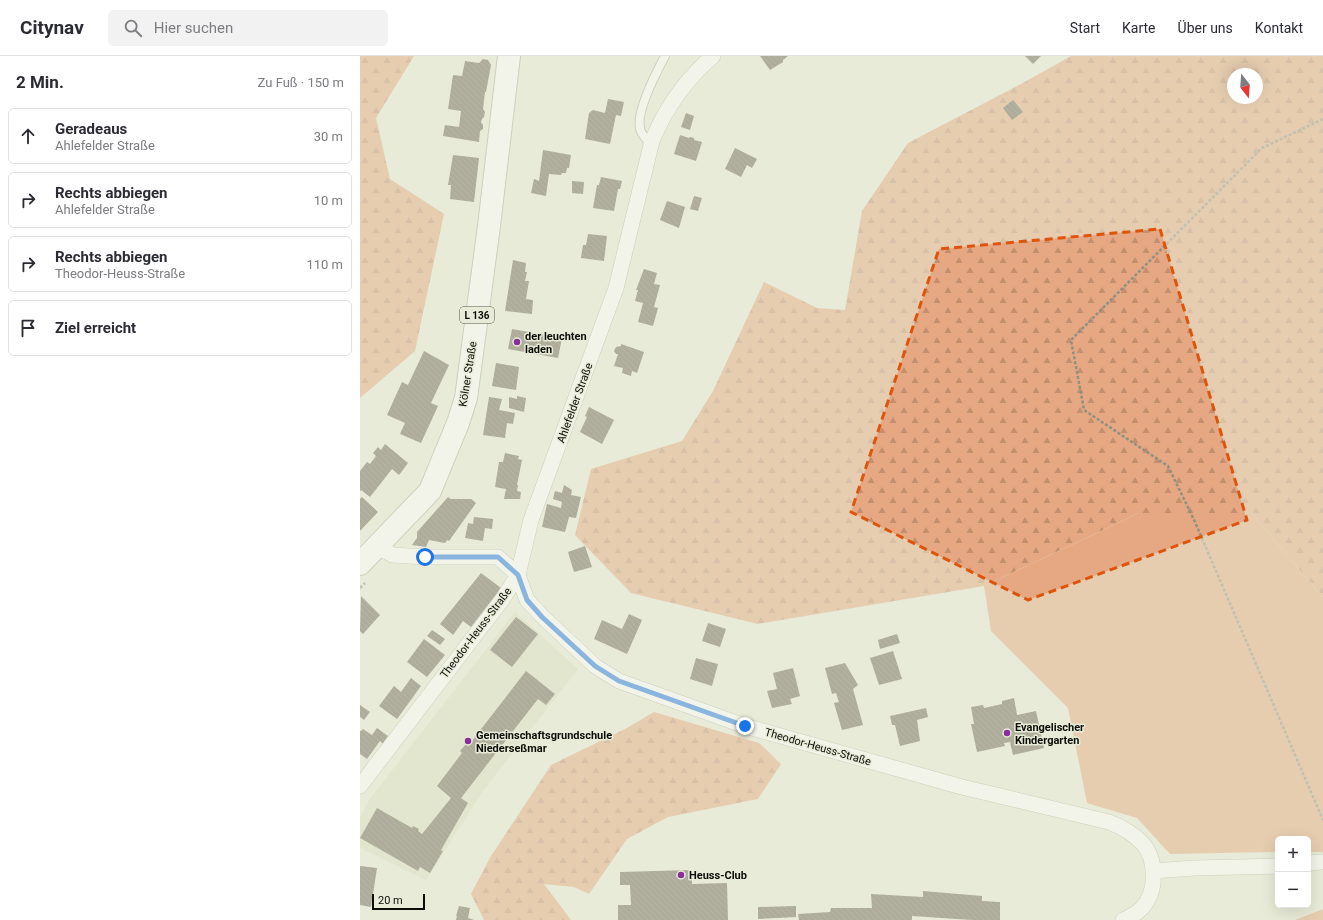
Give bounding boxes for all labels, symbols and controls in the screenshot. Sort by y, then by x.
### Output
search box [108,10,388,46]
text: Citynav [20,16,84,39]
icon: search [122,17,144,39]
text: Hier suchen [154,19,233,37]
text: Start [1070,20,1100,36]
text: Karte [1122,20,1156,36]
text: Über uns [1178,20,1233,36]
text: Kontakt [1255,20,1303,36]
north arrow [1227,68,1263,104]
text: 2 Min. [16,72,64,92]
text: Zu Fuß · 150 m [258,75,344,90]
text: Geradeaus [55,120,127,138]
icon: ahead [17,125,39,147]
text: 30 m [314,129,343,144]
text: Ahlefelder Straße [55,138,155,153]
text: Rechts abbiegen [55,184,168,202]
icon: right [17,189,39,211]
text: 10 m [314,193,343,208]
text: Ahlefelder Straße [55,202,155,217]
text: Rechts abbiegen [55,248,168,266]
icon: right [17,253,39,275]
text: 110 m [306,257,343,272]
text: Theodor-Heuss-Straße [55,266,185,281]
road number: L 136 [460,307,494,323]
icon: arrive [17,317,39,339]
text: Ziel erreicht [55,319,136,337]
place label: der leuchten laden [525,330,587,356]
marker: der leuchten laden [512,337,522,347]
street label: Kölner Straße [456,340,480,408]
street label: Ahlefelder Straße [554,361,596,445]
route start [416,548,434,566]
street label: Theodor-Heuss-Straße [438,585,514,681]
route end [736,717,754,735]
place label: Evangelischer Kindergarten [1015,721,1084,747]
street label: Theodor-Heuss-Straße [763,726,873,768]
marker: Evangelischer Kindergarten [1002,728,1012,738]
place label: Gemeinschaftsgrundschule Niederseßmar [476,729,612,755]
marker: Gemeinschaftsgrundschule Niederseßmar [463,736,473,746]
map controls [1275,836,1311,908]
button: + [1275,836,1311,872]
place label: Heuss-Club [689,869,747,882]
marker: Heuss-Club [676,870,686,880]
button: − [1275,872,1311,908]
scale bar [372,892,425,911]
text: 20 m [378,894,403,907]

